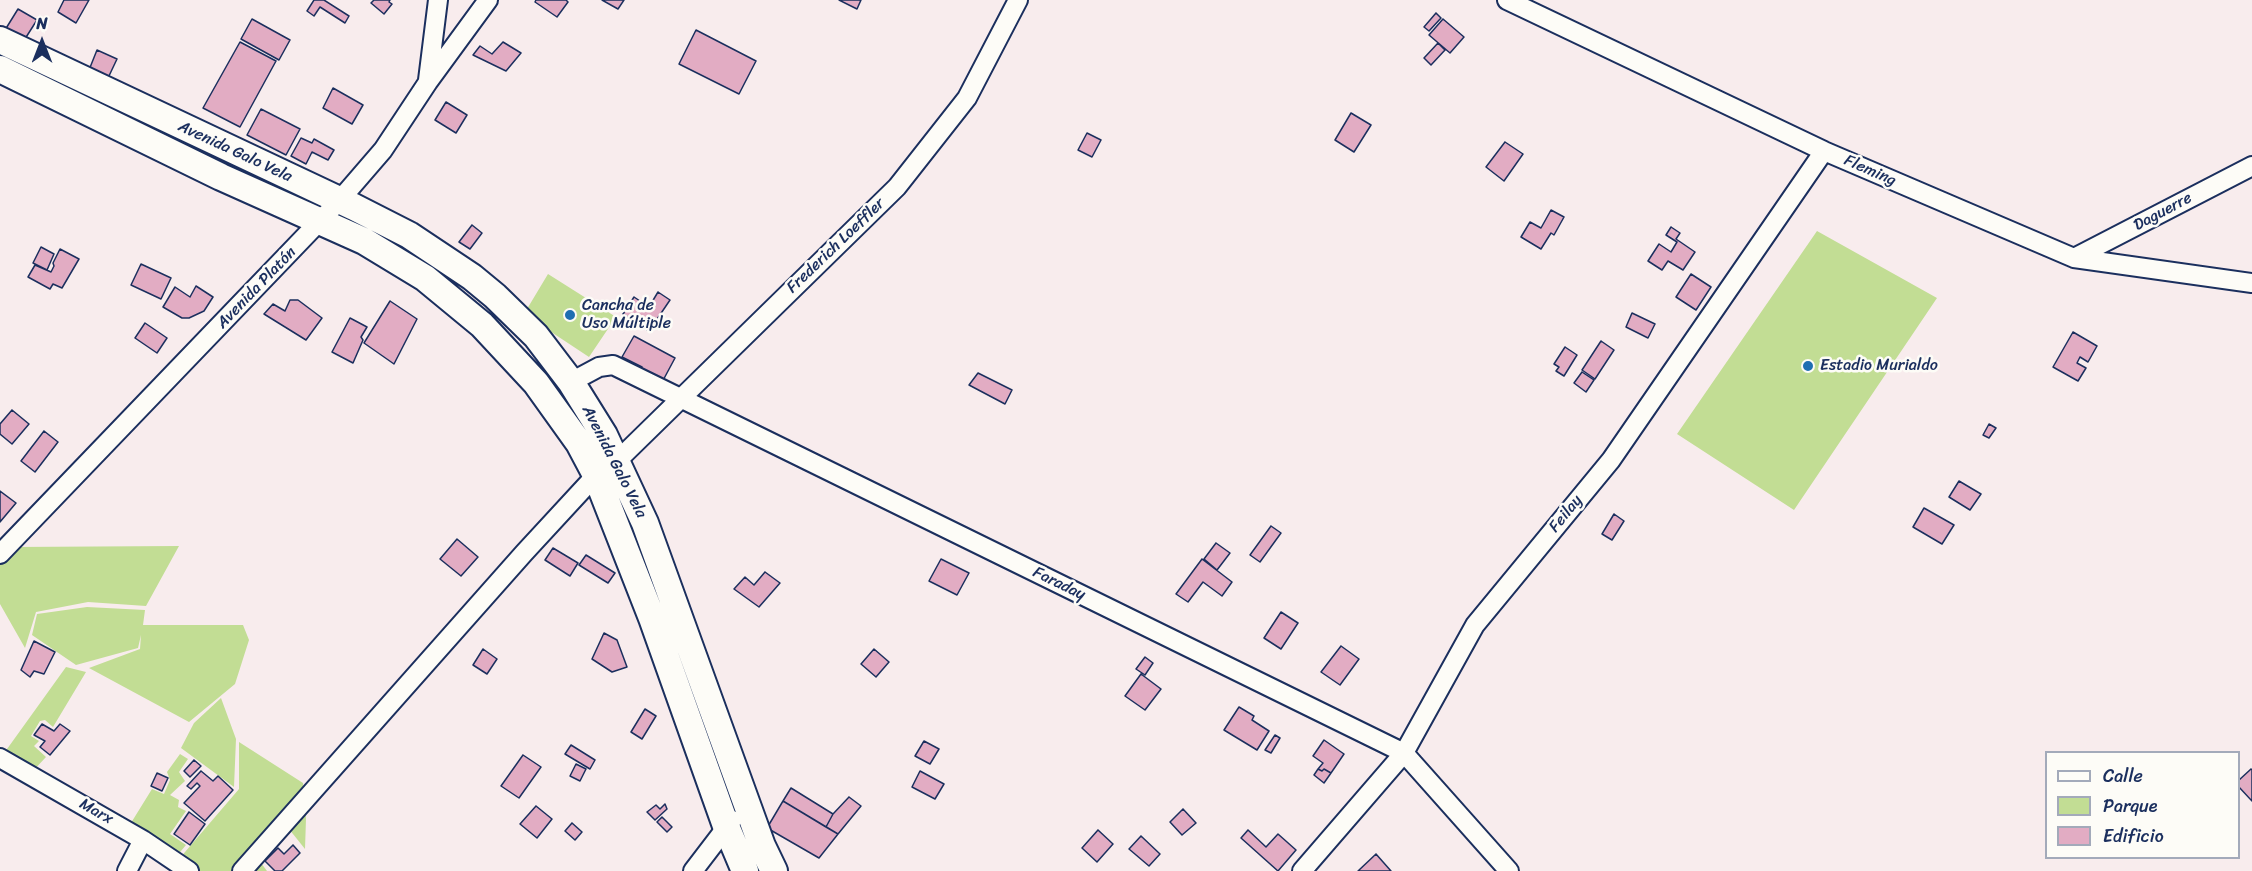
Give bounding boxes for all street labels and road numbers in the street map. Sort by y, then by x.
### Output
street label: Avenida Galo Vela [175,117,295,187]
street label: Fleming [1841,151,1899,191]
street label: Daguerre [2131,189,2195,235]
street label: Frederich Loeffler [783,194,889,298]
street label: Avenida Platón [213,243,301,333]
street label: Avenida Galo Vela [577,403,651,521]
street label: Feilay [1545,492,1587,536]
street label: Faraday [1030,563,1088,605]
street label: Marx [76,795,116,829]

